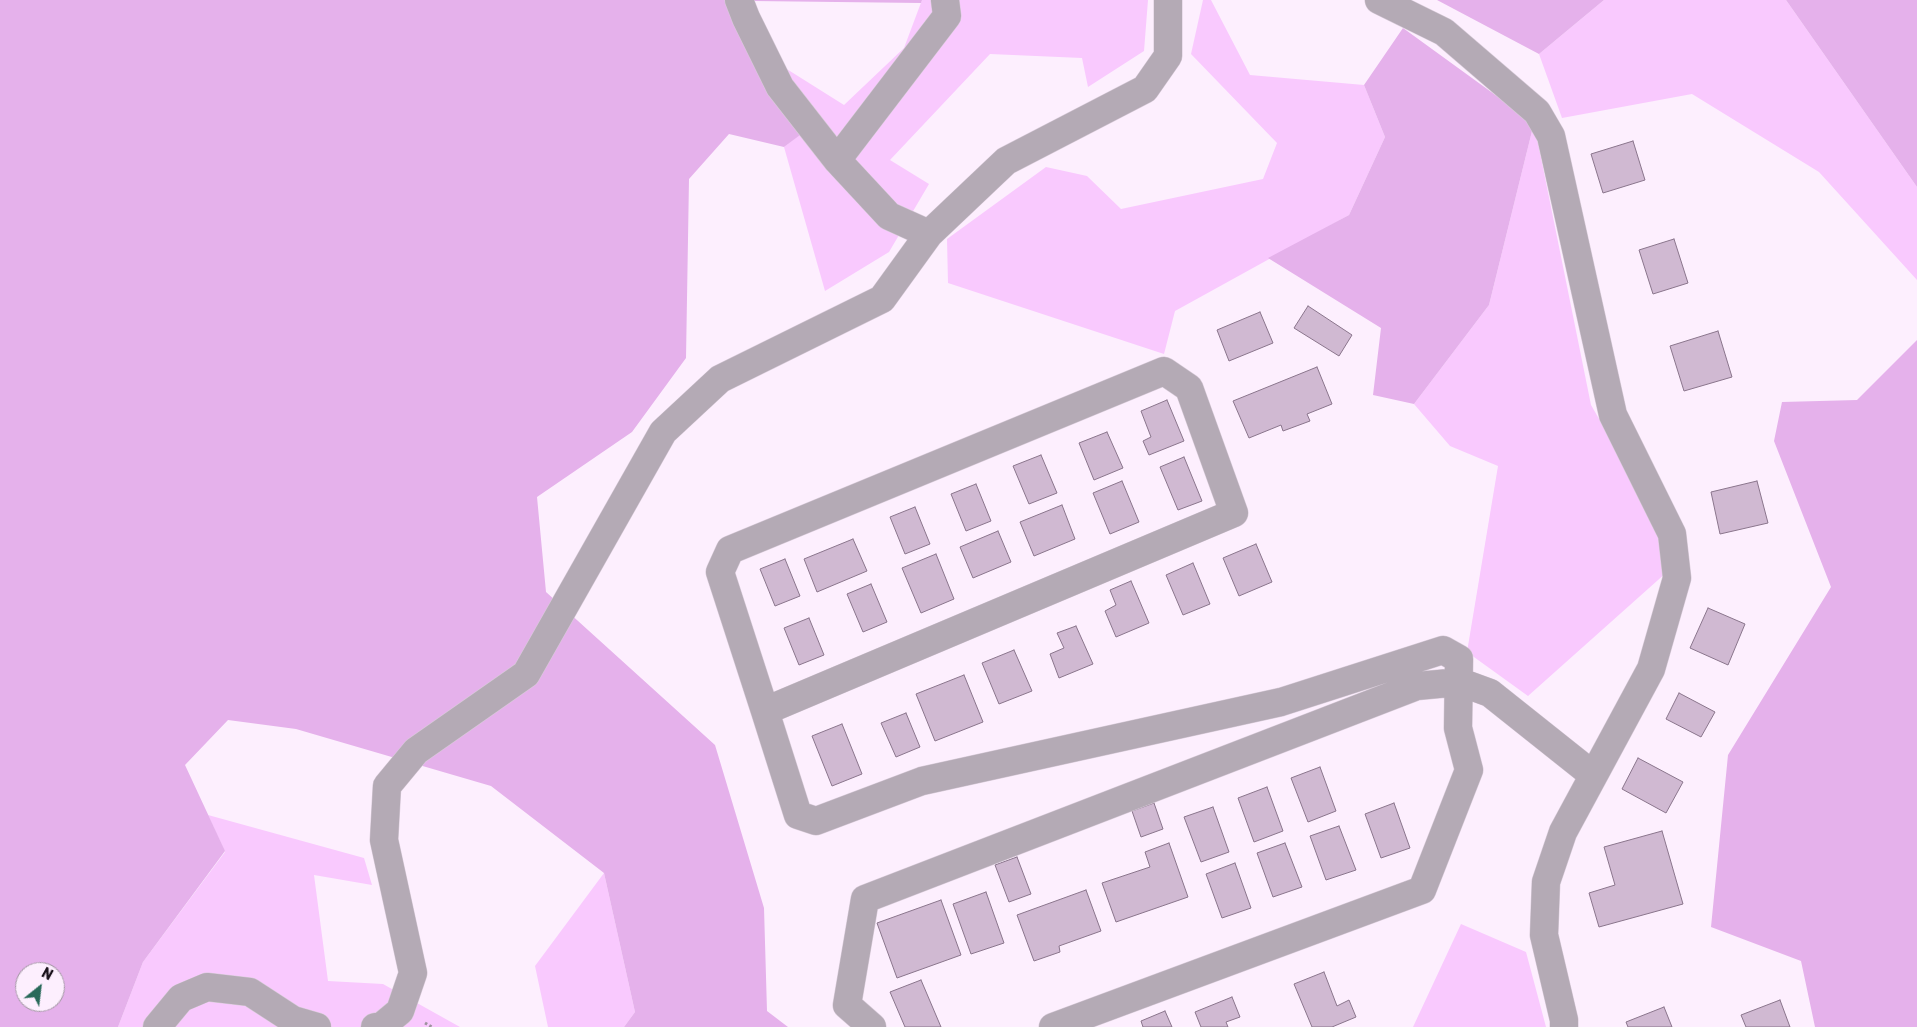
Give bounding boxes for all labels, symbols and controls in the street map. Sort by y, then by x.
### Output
north arrow [15,962,65,1012]
text: N [38,964,56,984]

